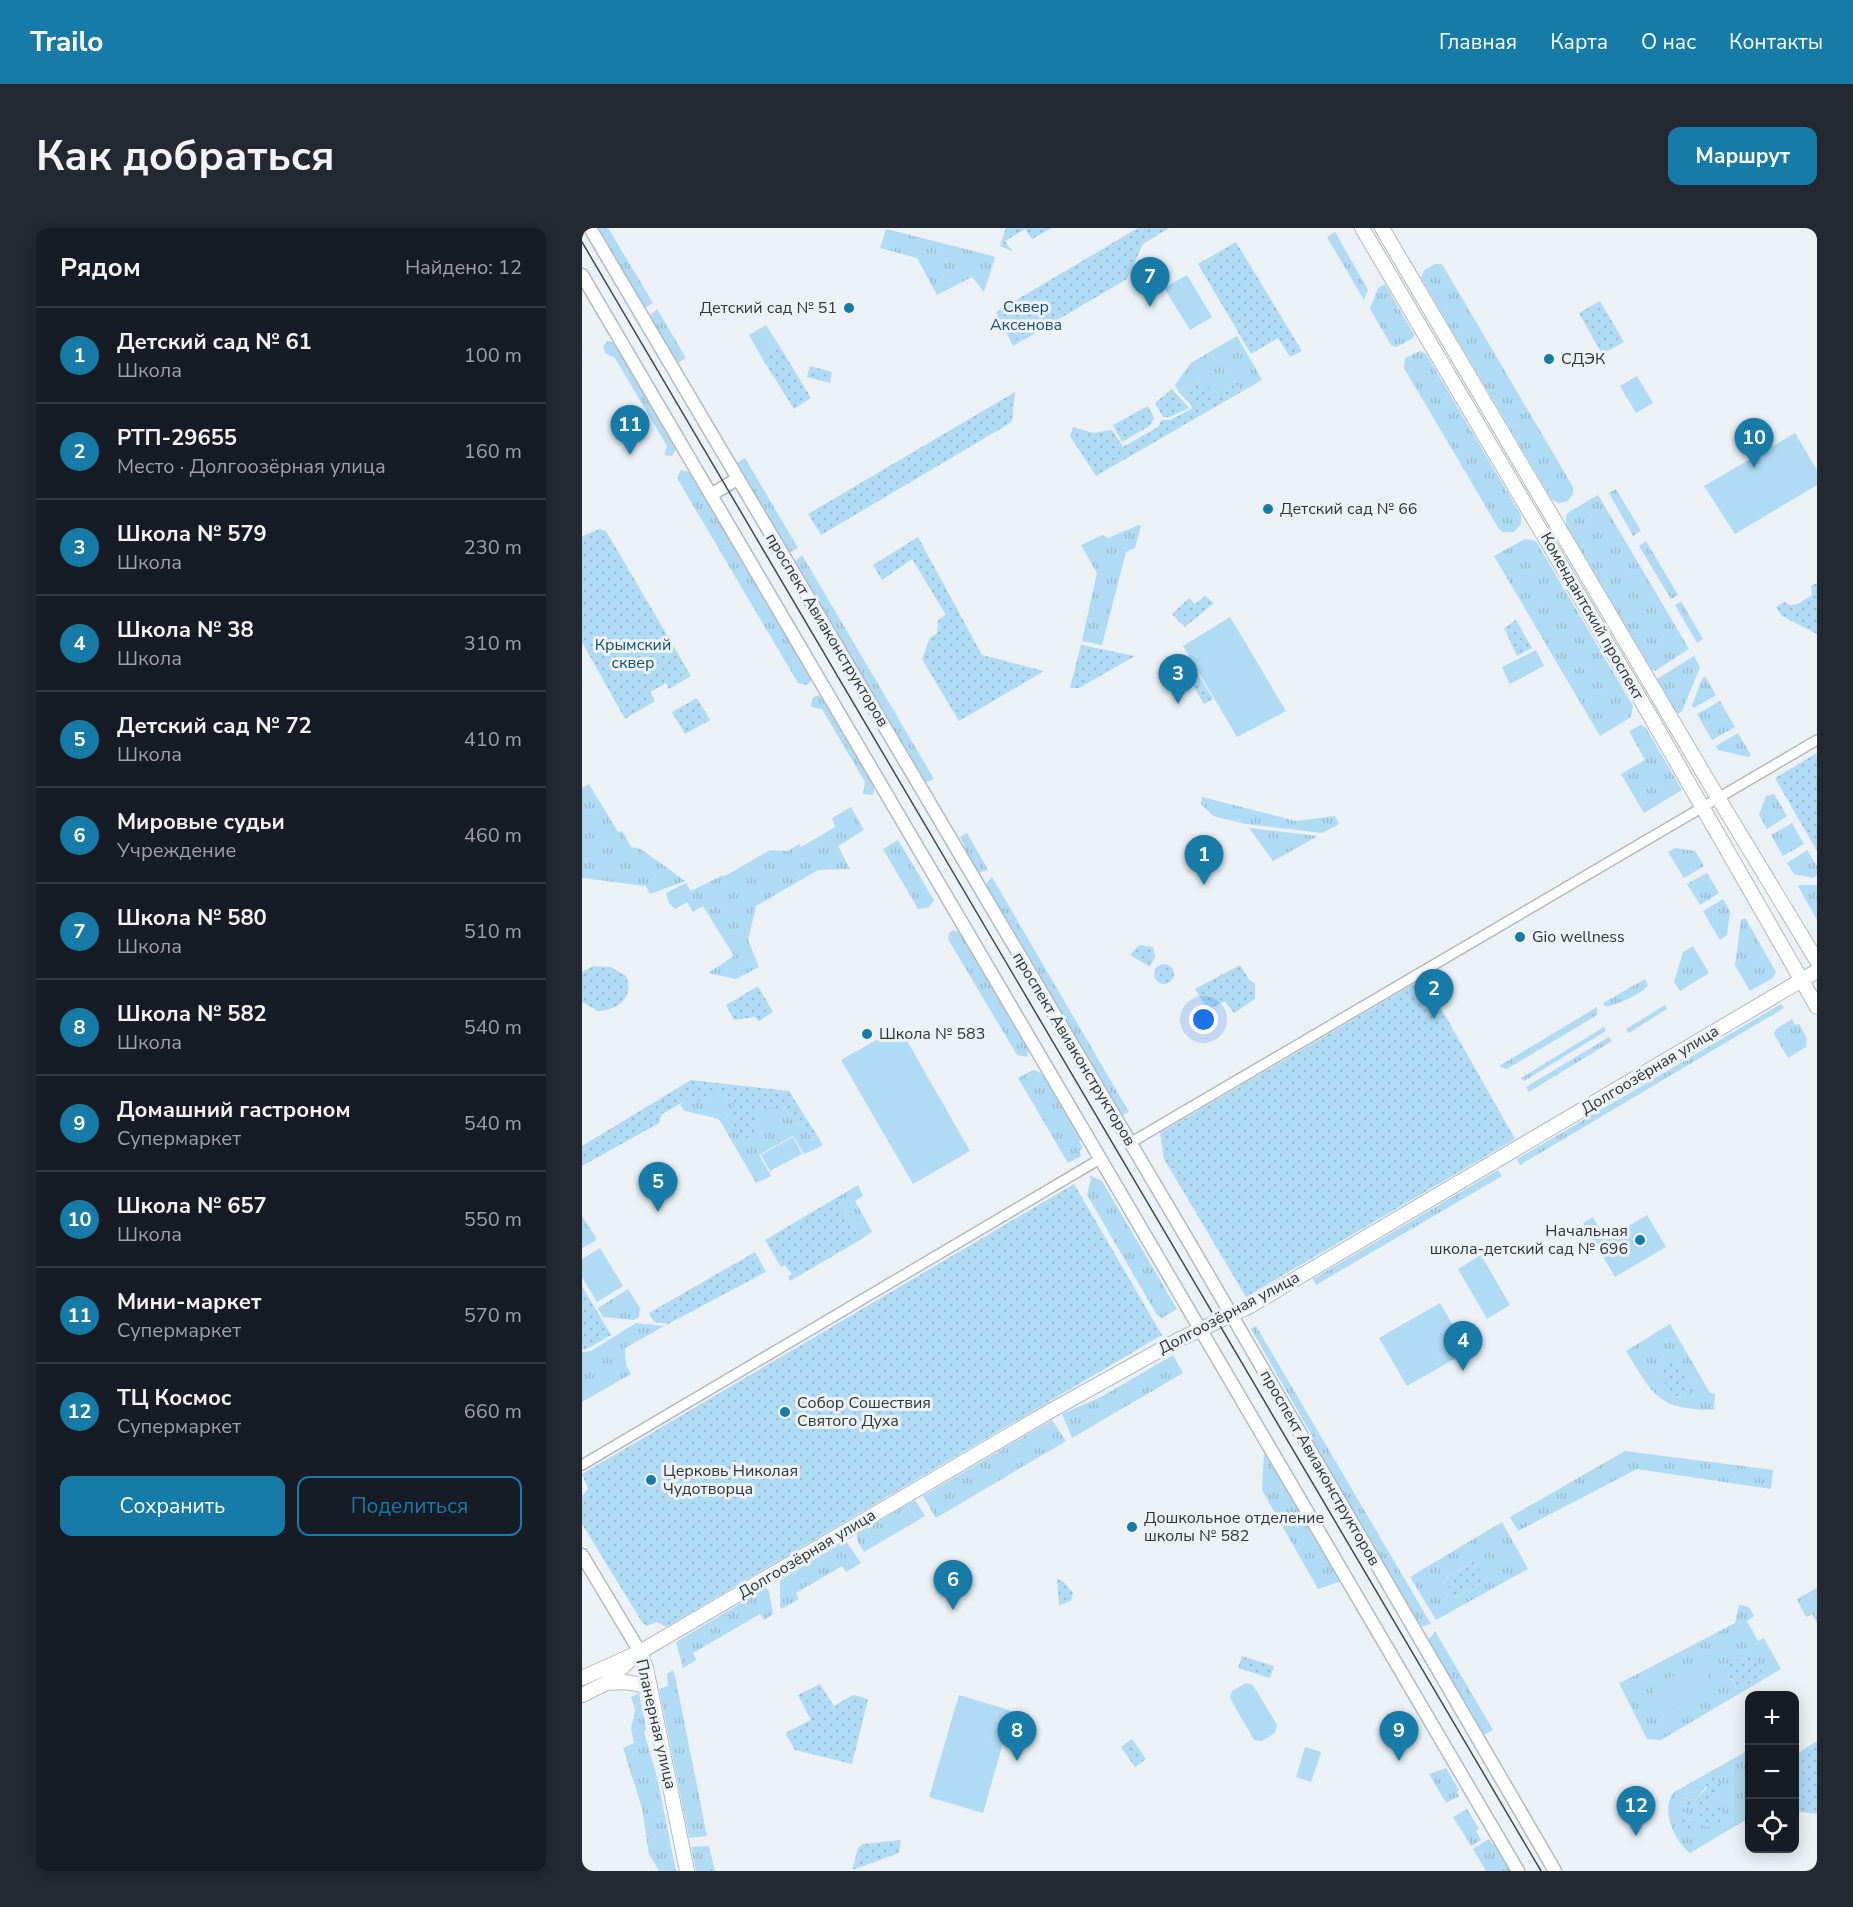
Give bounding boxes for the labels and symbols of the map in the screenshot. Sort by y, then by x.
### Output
pin: 7 [1130,257,1170,307]
park label: Сквер Аксенова [990,296,1062,336]
place label: Детский сад № 51 [700,297,837,319]
marker: Детский сад № 51 [842,301,856,315]
place label: СДЭК [1561,348,1606,370]
marker: СДЭК [1542,352,1556,366]
pin: 11 [610,406,650,455]
pin: 10 [1734,418,1774,468]
place label: Детский сад № 66 [1280,498,1417,520]
marker: Детский сад № 66 [1261,502,1275,516]
street label: Комендантский проспект [1535,528,1650,705]
street label: проспект Авиаконструкторов [760,529,894,731]
park label: Крымский сквер [595,634,671,674]
pin: 3 [1158,654,1198,704]
pin: 1 [1184,836,1224,885]
place label: Gio wellness [1532,926,1625,948]
marker: Gio wellness [1513,930,1527,944]
street label: проспект Авиаконструкторов [1007,948,1141,1150]
pin: 2 [1414,970,1454,1019]
your location [1189,1005,1218,1034]
street label: Долгоозёрная улица [1577,1020,1723,1120]
place label: Школа № 583 [879,1023,985,1045]
marker: Школа № 583 [860,1027,874,1041]
pin: 5 [638,1162,678,1212]
place label: Начальная школа-детский сад № 696 [1430,1220,1628,1260]
marker: Начальная школа-детский сад № 696 [1633,1233,1647,1247]
street label: Долгоозёрная улица [1154,1266,1304,1360]
pin: 4 [1444,1322,1482,1371]
street label: проспект Авиаконструкторов [1255,1366,1385,1570]
place label: Собор Сошествия Святого Духа [797,1392,931,1432]
marker: Собор Сошествия Святого Духа [778,1405,792,1419]
place label: Церковь Николая Чудотворца [663,1460,798,1500]
marker: Церковь Николая Чудотворца [644,1473,658,1487]
street label: Долгоозёрная улица [734,1504,880,1604]
place label: Дошкольное отделение школы № 582 [1144,1507,1324,1547]
marker: Дошкольное отделение школы № 582 [1125,1520,1139,1534]
pin: 6 [934,1560,973,1610]
street label: Планерная улица [630,1657,682,1791]
pin: 8 [998,1712,1036,1761]
pin: 9 [1380,1712,1418,1761]
pin: 12 [1616,1786,1656,1836]

